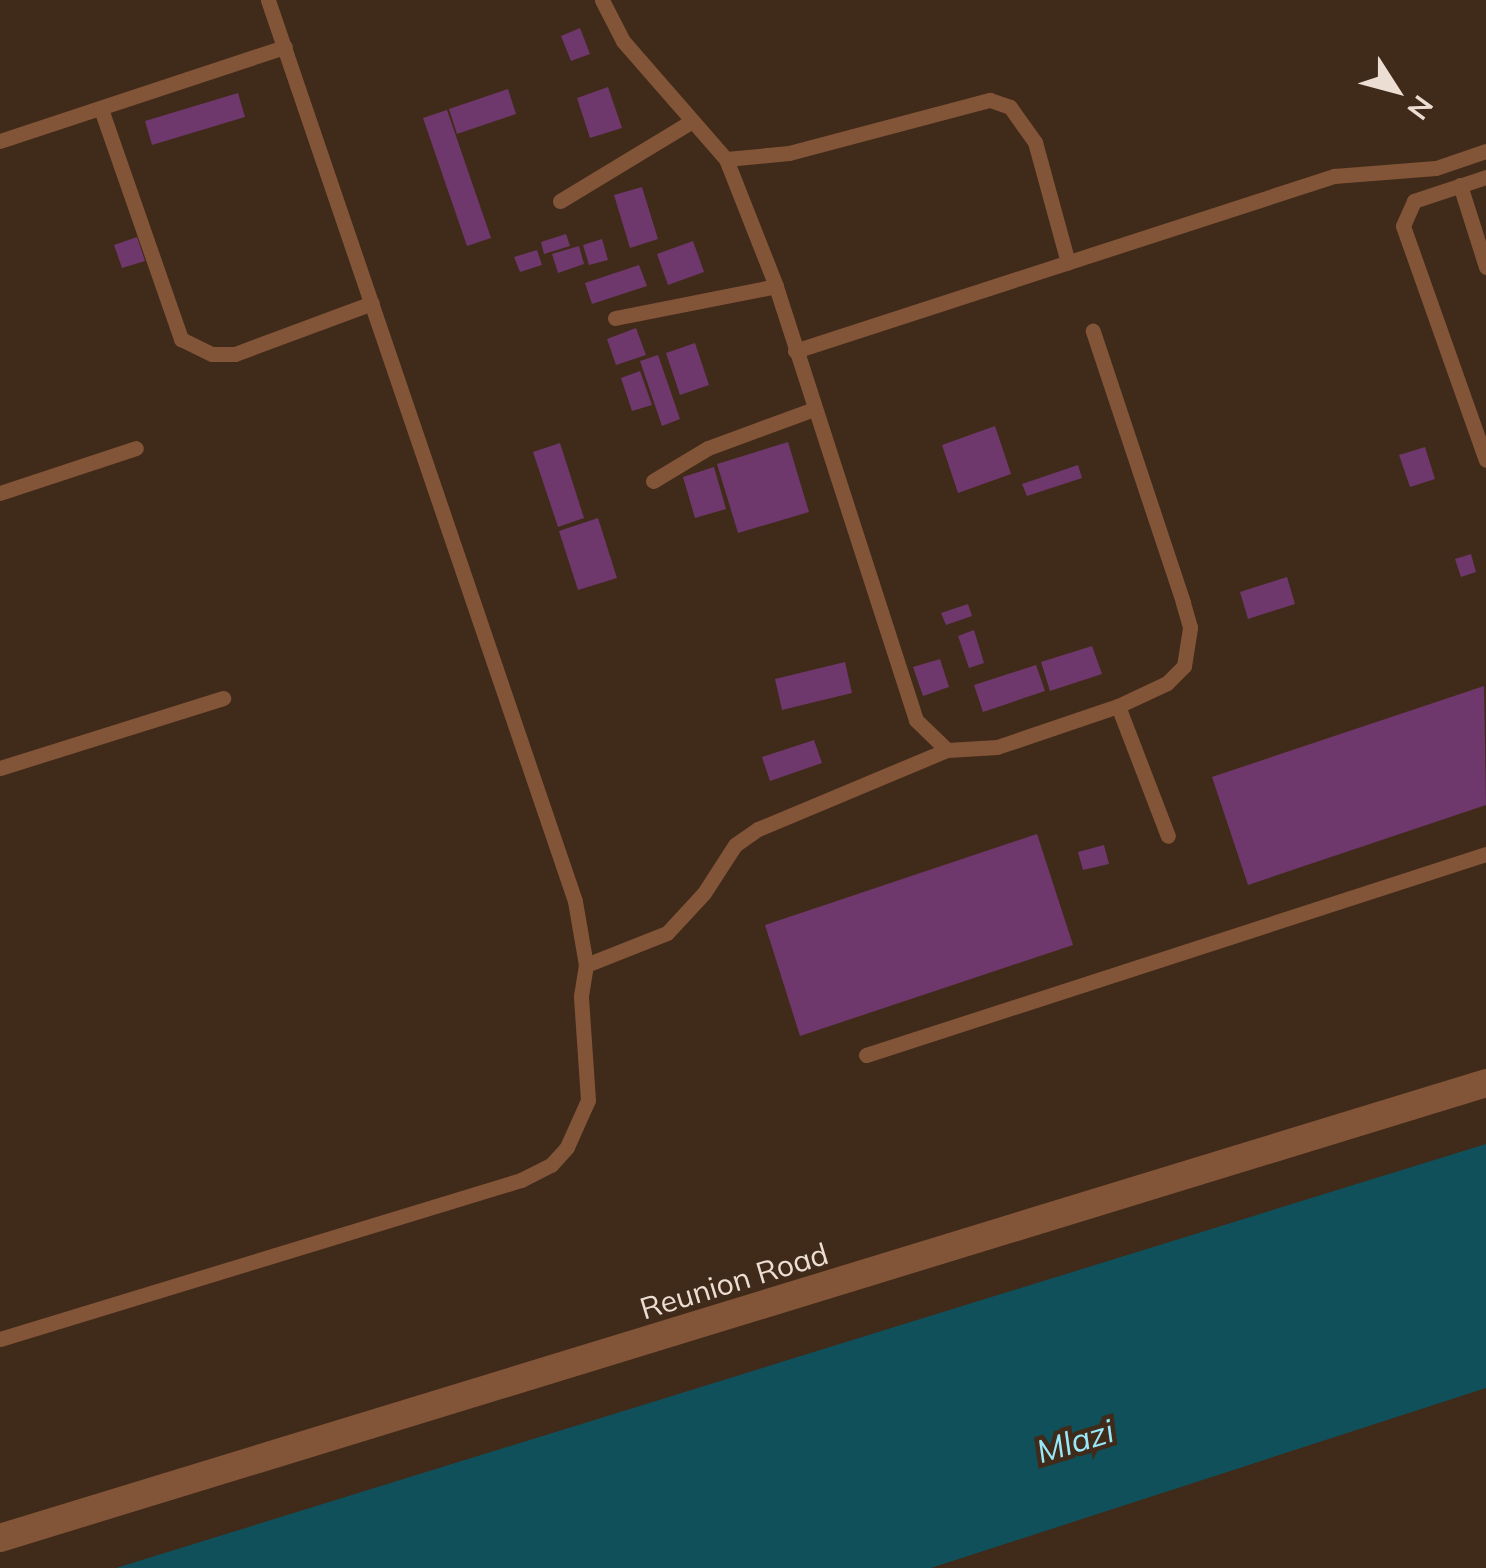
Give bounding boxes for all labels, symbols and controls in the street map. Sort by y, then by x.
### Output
north arrow [1346,40,1446,140]
text: N [1400,89,1441,127]
street label: Reunion Road [636,1235,832,1327]
water label: Mlazi [1032,1411,1118,1471]

